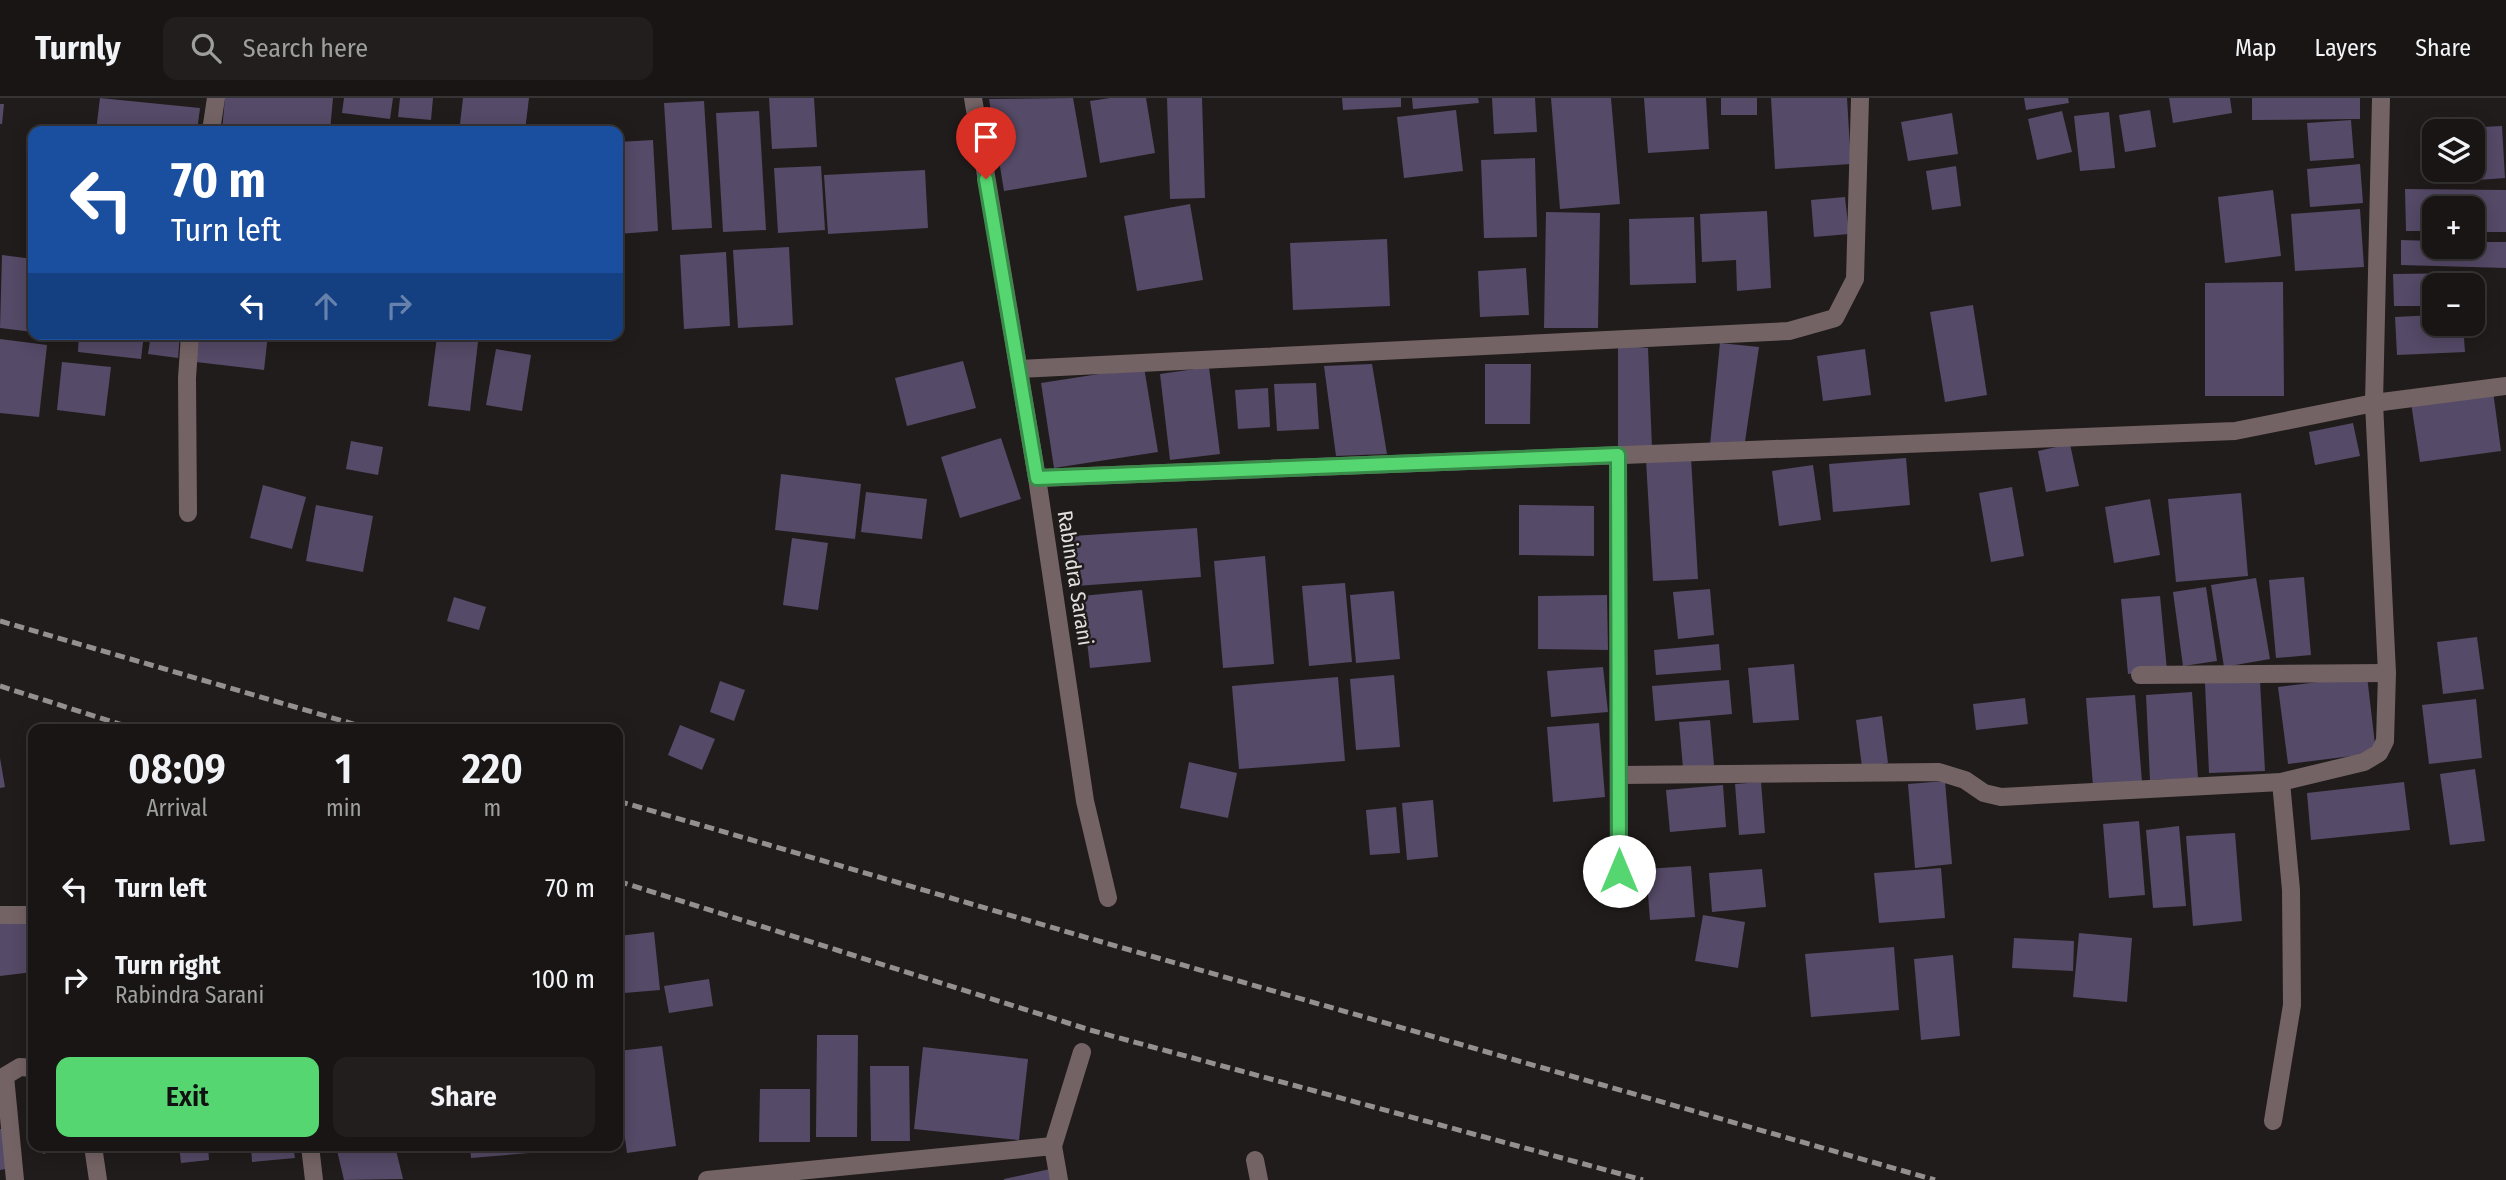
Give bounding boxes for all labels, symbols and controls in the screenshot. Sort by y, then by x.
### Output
search box [163,17,653,80]
text: Turnly [35,28,121,68]
icon: search [187,29,225,67]
text: Search here [243,33,368,64]
text: Map [2235,34,2277,62]
text: Layers [2315,34,2377,62]
text: Share [2415,34,2471,62]
pin [956,107,1016,179]
icon: arrive [967,118,1005,156]
map controls [2422,119,2485,336]
button: layers [2422,119,2485,182]
text: 70 m [171,151,266,210]
icon: left [56,154,147,245]
button: + [2422,196,2485,259]
text: Turn left [171,211,281,249]
button: − [2422,273,2485,336]
icon: left [234,287,272,325]
icon: ahead [307,287,345,325]
icon: right [380,287,418,325]
street label: Rabindra Sarani [1052,509,1098,647]
text: 08:09 [128,744,226,794]
text: 1 [335,744,353,794]
text: 220 [462,744,523,794]
text: Arrival [146,794,207,822]
text: min [326,794,362,822]
text: m [483,794,501,822]
position arrow [1582,834,1656,908]
icon: left [56,870,94,908]
text: Turn left [115,873,207,904]
text: 70 m [545,873,595,904]
text: Turn right [115,950,221,981]
icon: right [56,961,94,999]
text: 100 m [532,964,595,995]
text: Rabindra Sarani [115,981,264,1009]
button: Exit [56,1057,319,1137]
button: Share [333,1057,595,1137]

